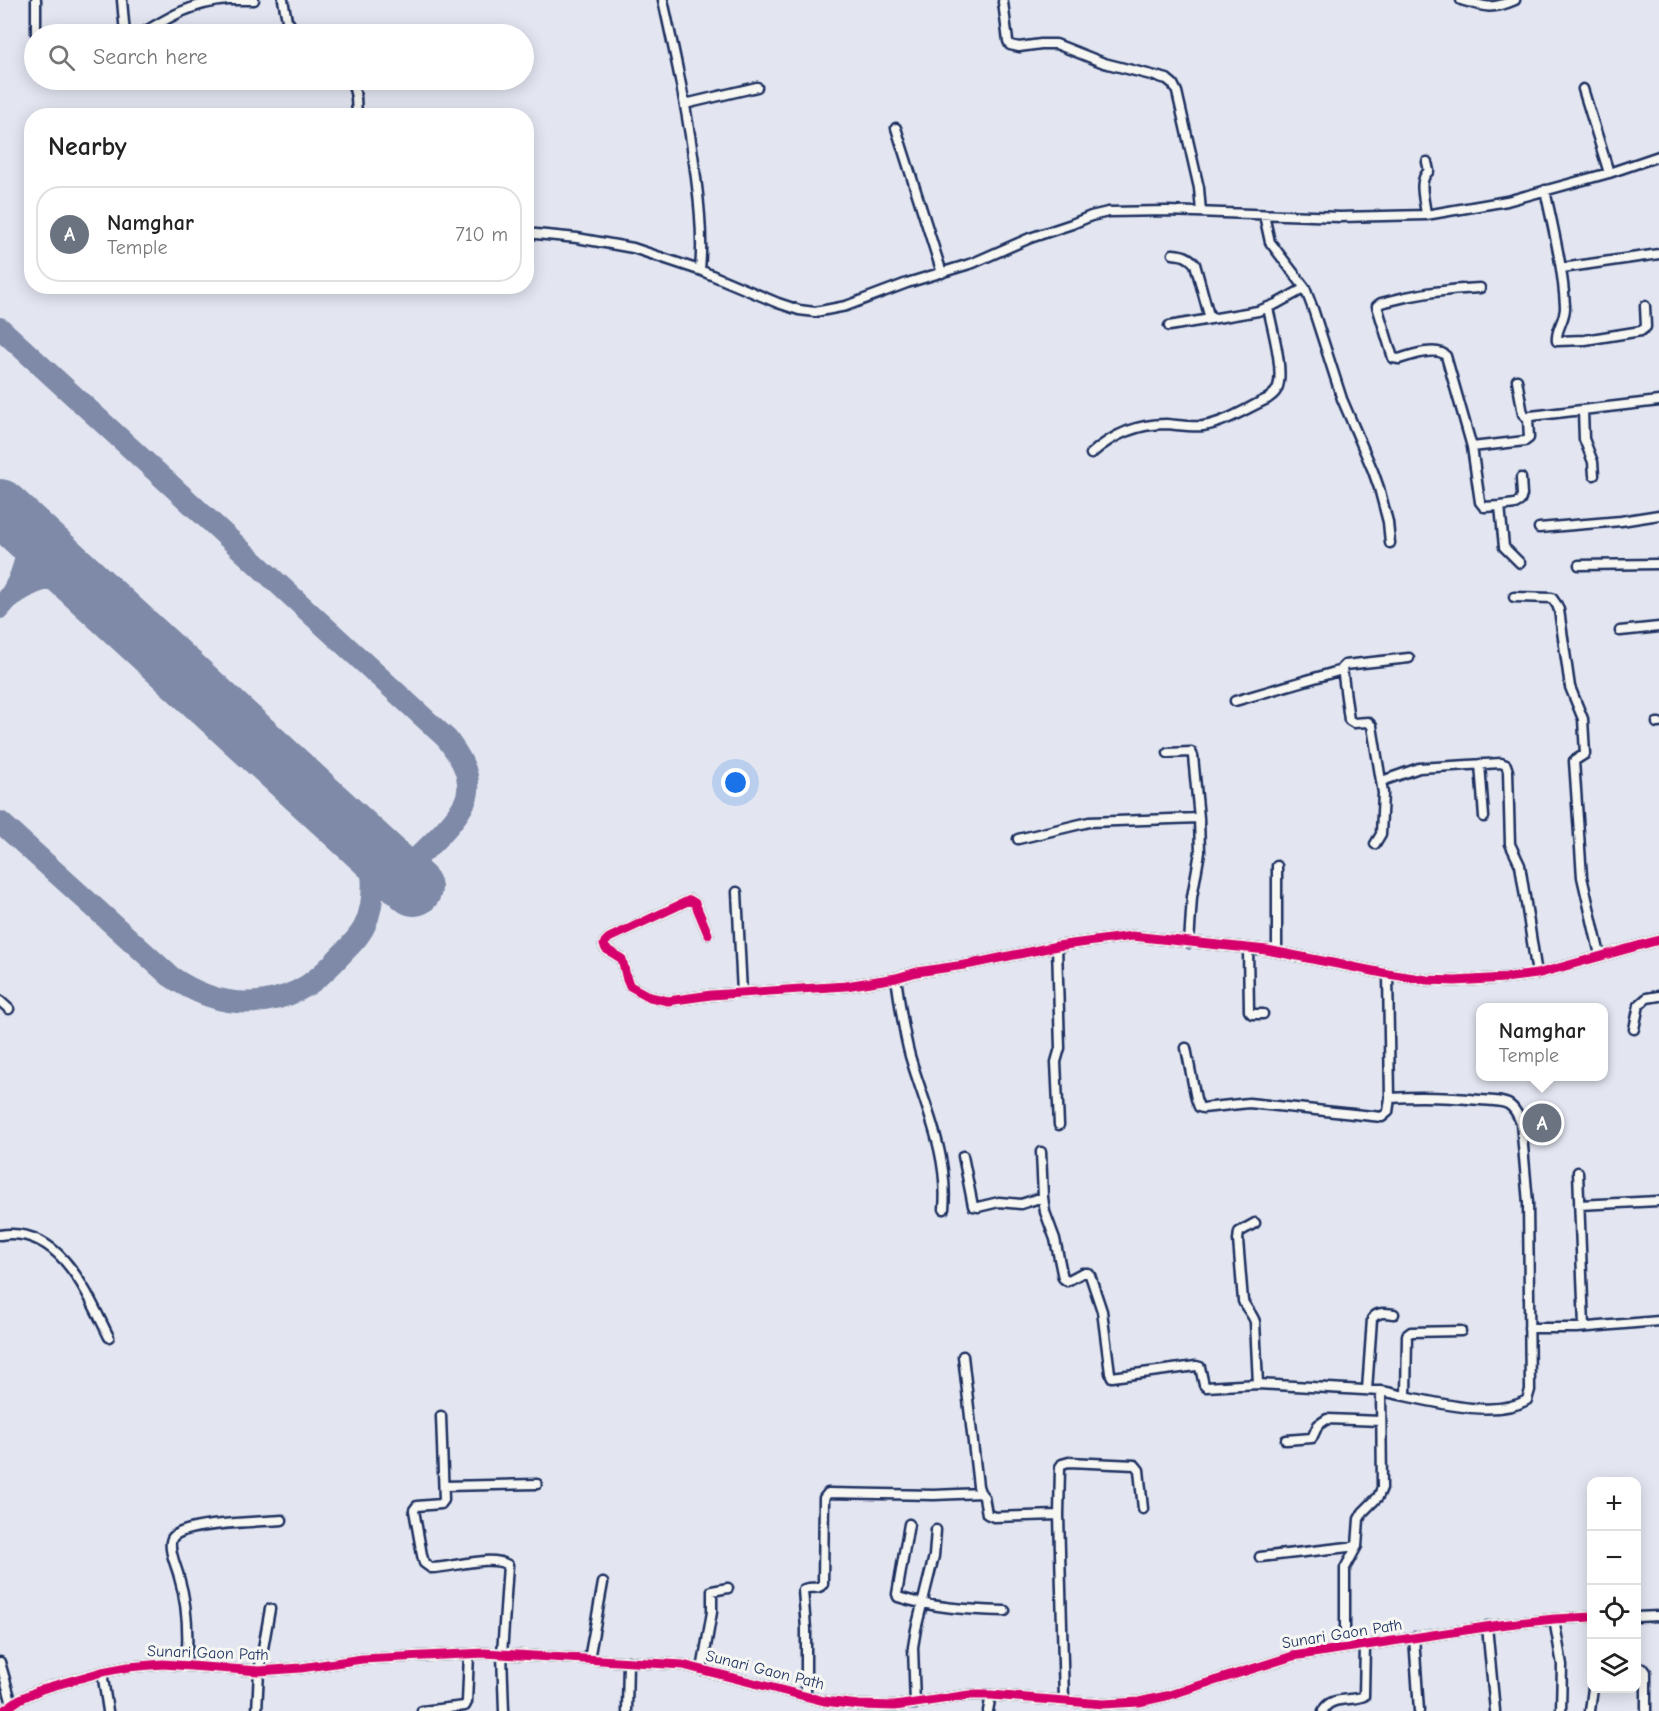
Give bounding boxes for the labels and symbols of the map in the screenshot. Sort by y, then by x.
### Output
your location [721,768,750,797]
pin: A [1522,1100,1562,1146]
street label: Sunari Gaon Path [1281,1616,1403,1652]
street label: Sunari Gaon Path [147,1642,269,1664]
street label: Sunari Gaon Path [704,1647,826,1693]

